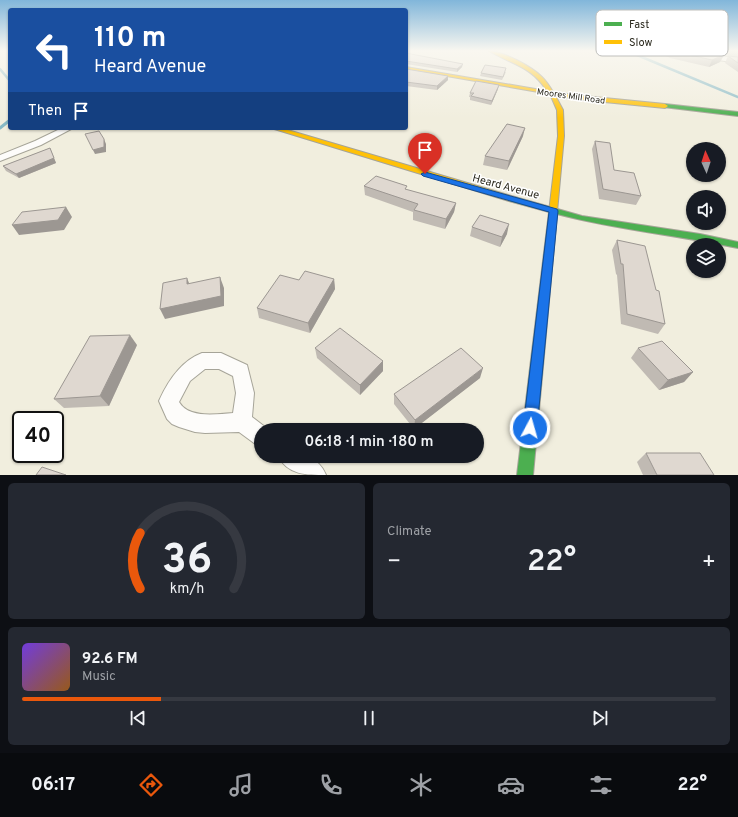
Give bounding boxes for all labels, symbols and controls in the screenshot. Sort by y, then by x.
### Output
legend [596,10,728,56]
text: Fast [629,18,649,32]
text: 110 m [94,21,166,57]
icon: left [28,24,80,76]
text: Slow [629,36,652,50]
text: Heard Avenue [94,56,206,79]
street label: Moores Mill Road [536,86,606,107]
icon: arrive [70,100,92,122]
text: Then [28,102,62,121]
pin [408,133,442,174]
icon: arrive [414,139,436,161]
north arrow [686,142,726,182]
map controls [686,142,726,278]
street label: Heard Avenue [471,171,541,203]
button: sound [686,190,726,230]
button: layers [686,238,726,278]
position arrow [509,407,551,449]
speed limit sign: 40 [12,411,64,463]
text: 06:18 · 1 min · 180 m [304,433,434,452]
text: Climate [387,524,432,540]
text: 36 [161,535,212,588]
text: 22° [527,544,576,581]
text: − [387,549,401,576]
text: + [702,549,716,576]
text: km/h [169,580,204,598]
text: 92.6 FM [82,650,138,669]
text: Music [82,669,116,685]
icon: previous [127,707,149,729]
icon: pause [358,707,380,729]
icon: next [589,707,611,729]
icon: directions [137,771,165,799]
icon: music [227,771,255,799]
icon: phone [317,771,345,799]
icon: climate [407,771,435,799]
icon: car [497,771,525,799]
icon: filters [587,771,615,799]
text: 06:17 [31,774,75,797]
text: 22° [677,774,707,797]

